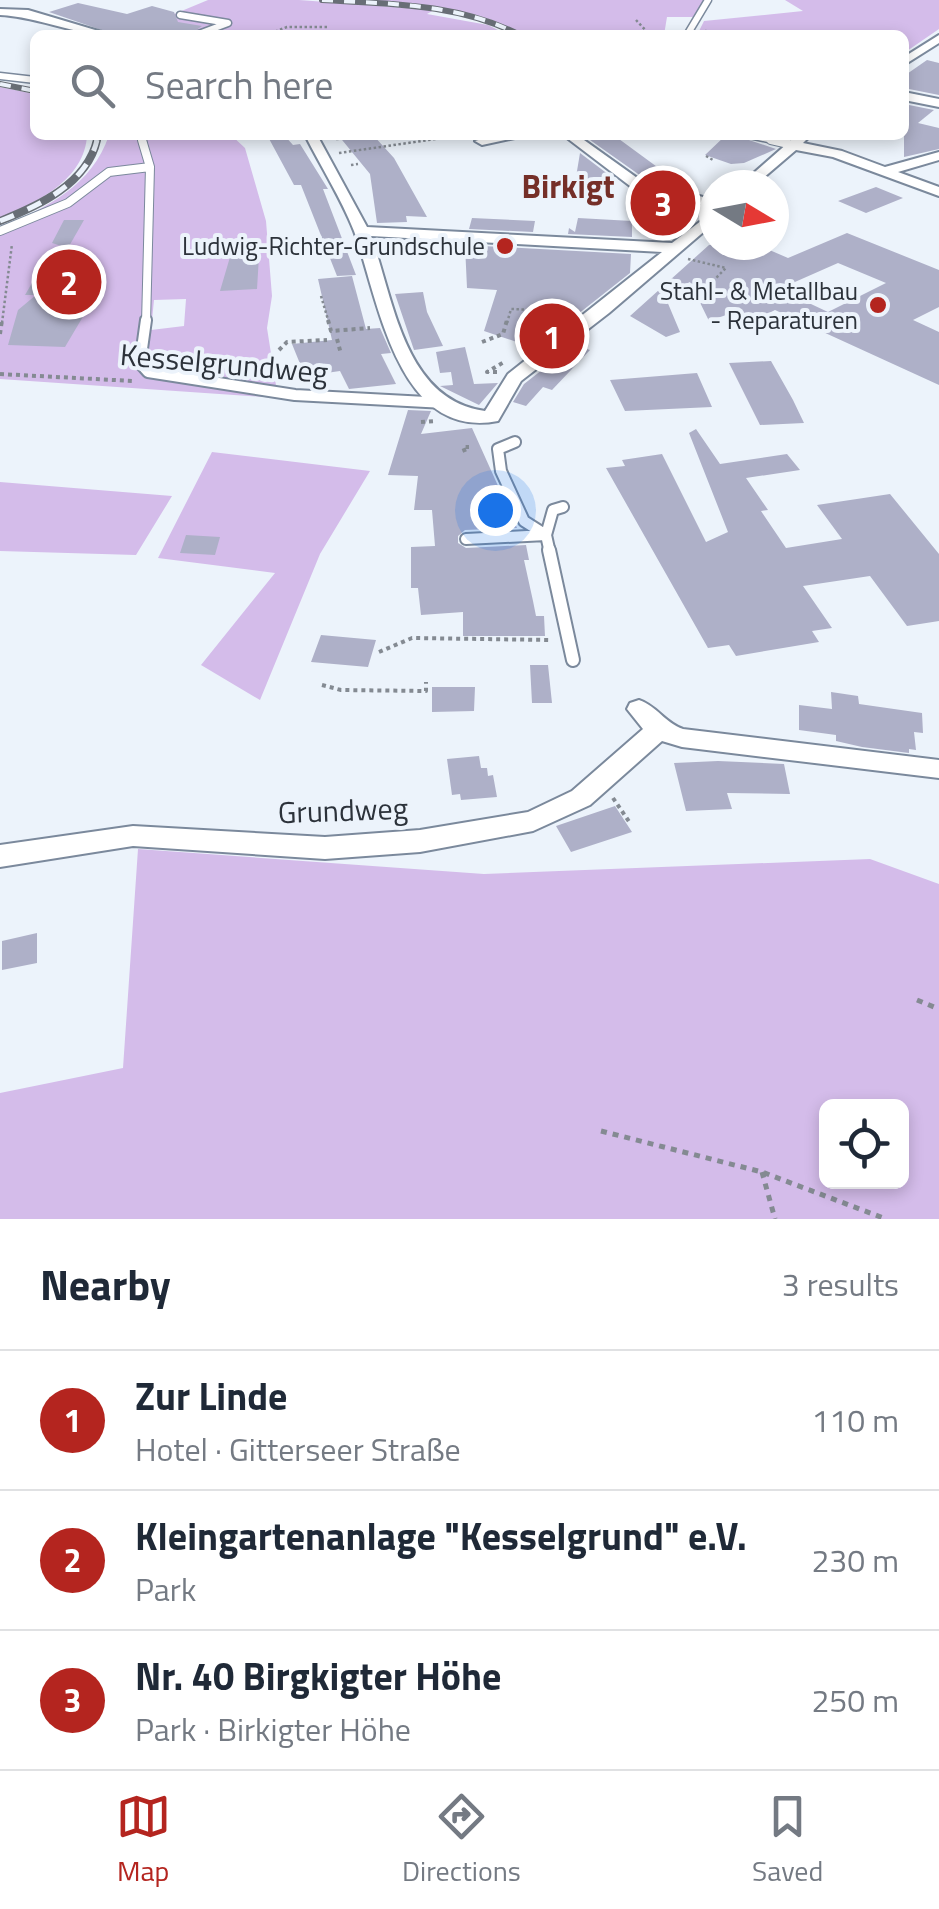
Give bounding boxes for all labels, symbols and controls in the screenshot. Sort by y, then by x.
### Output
search box [30,30,909,140]
text: Search here [145,56,333,114]
icon: search [65,58,120,113]
district label: Birkigt [521,162,615,210]
pin: 3 [630,166,696,240]
north arrow [699,170,789,260]
place label: Ludwig-Richter-Grundschule [182,227,485,265]
marker: Ludwig-Richter-Grundschule [494,235,516,257]
pin: 2 [36,244,102,320]
place label: Stahl- & Metallbau - Reparaturen [660,272,858,339]
marker: Stahl- & Metallbau - Reparaturen [867,294,889,316]
pin: 1 [520,298,584,374]
street label: Kesselgrundweg [118,331,330,395]
your location [470,485,521,536]
street label: Grundweg [277,785,409,835]
map controls [819,1099,909,1189]
button: locate [819,1099,909,1189]
text: Nearby [40,1252,171,1316]
text: 3 results [782,1260,899,1308]
text: Zur Linde [135,1367,287,1425]
text: 1 [64,1396,81,1444]
text: 110 m [811,1396,899,1444]
text: Hotel · Gitterseer Straße [135,1425,461,1473]
text: Kleingartenanlage "Kesselgrund" e.V. [135,1507,747,1565]
text: 2 [64,1536,81,1584]
text: 230 m [811,1536,899,1584]
text: Park [135,1565,196,1613]
text: Nr. 40 Birgkigter Höhe [135,1647,501,1705]
text: 3 [64,1676,81,1724]
text: 250 m [811,1676,899,1724]
text: Park · Birkigter Höhe [135,1705,411,1753]
tab: Map [116,1789,171,1892]
tab: Directions [402,1789,521,1892]
tab: Saved [752,1789,823,1892]

